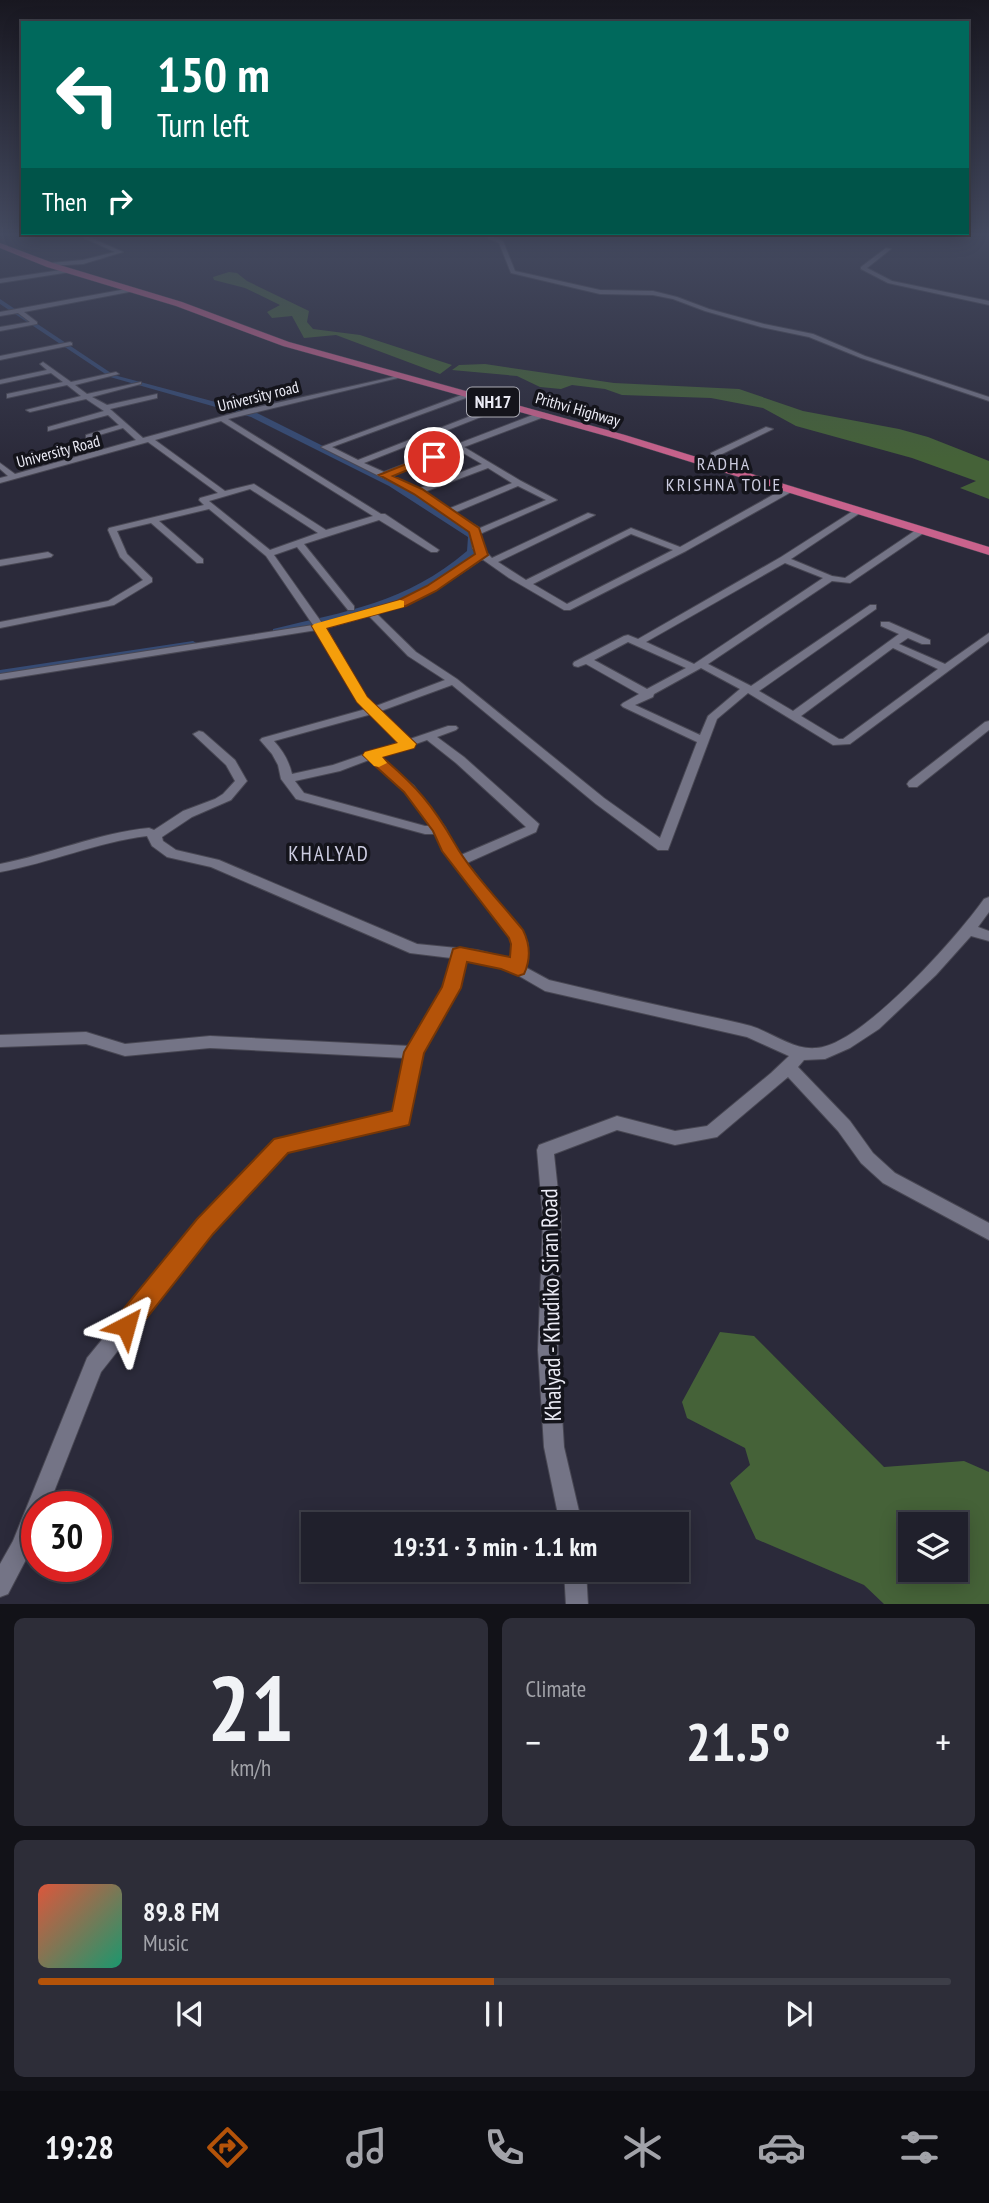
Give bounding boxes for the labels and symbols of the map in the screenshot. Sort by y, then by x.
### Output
street label: University road [215,376,301,416]
street label: Prithvi Highway [533,387,623,431]
road number: NH17 [467,388,519,416]
pin [404,427,464,487]
street label: University Road [14,430,102,472]
district label: RADHA KRISHNA TOLE [666,452,782,496]
district label: KHALYAD [288,840,370,867]
street label: Khalyad - Khudiko Siran Road [534,1188,567,1422]
position arrow [89,1289,163,1363]
speed limit sign: 30 [21,1491,112,1582]

